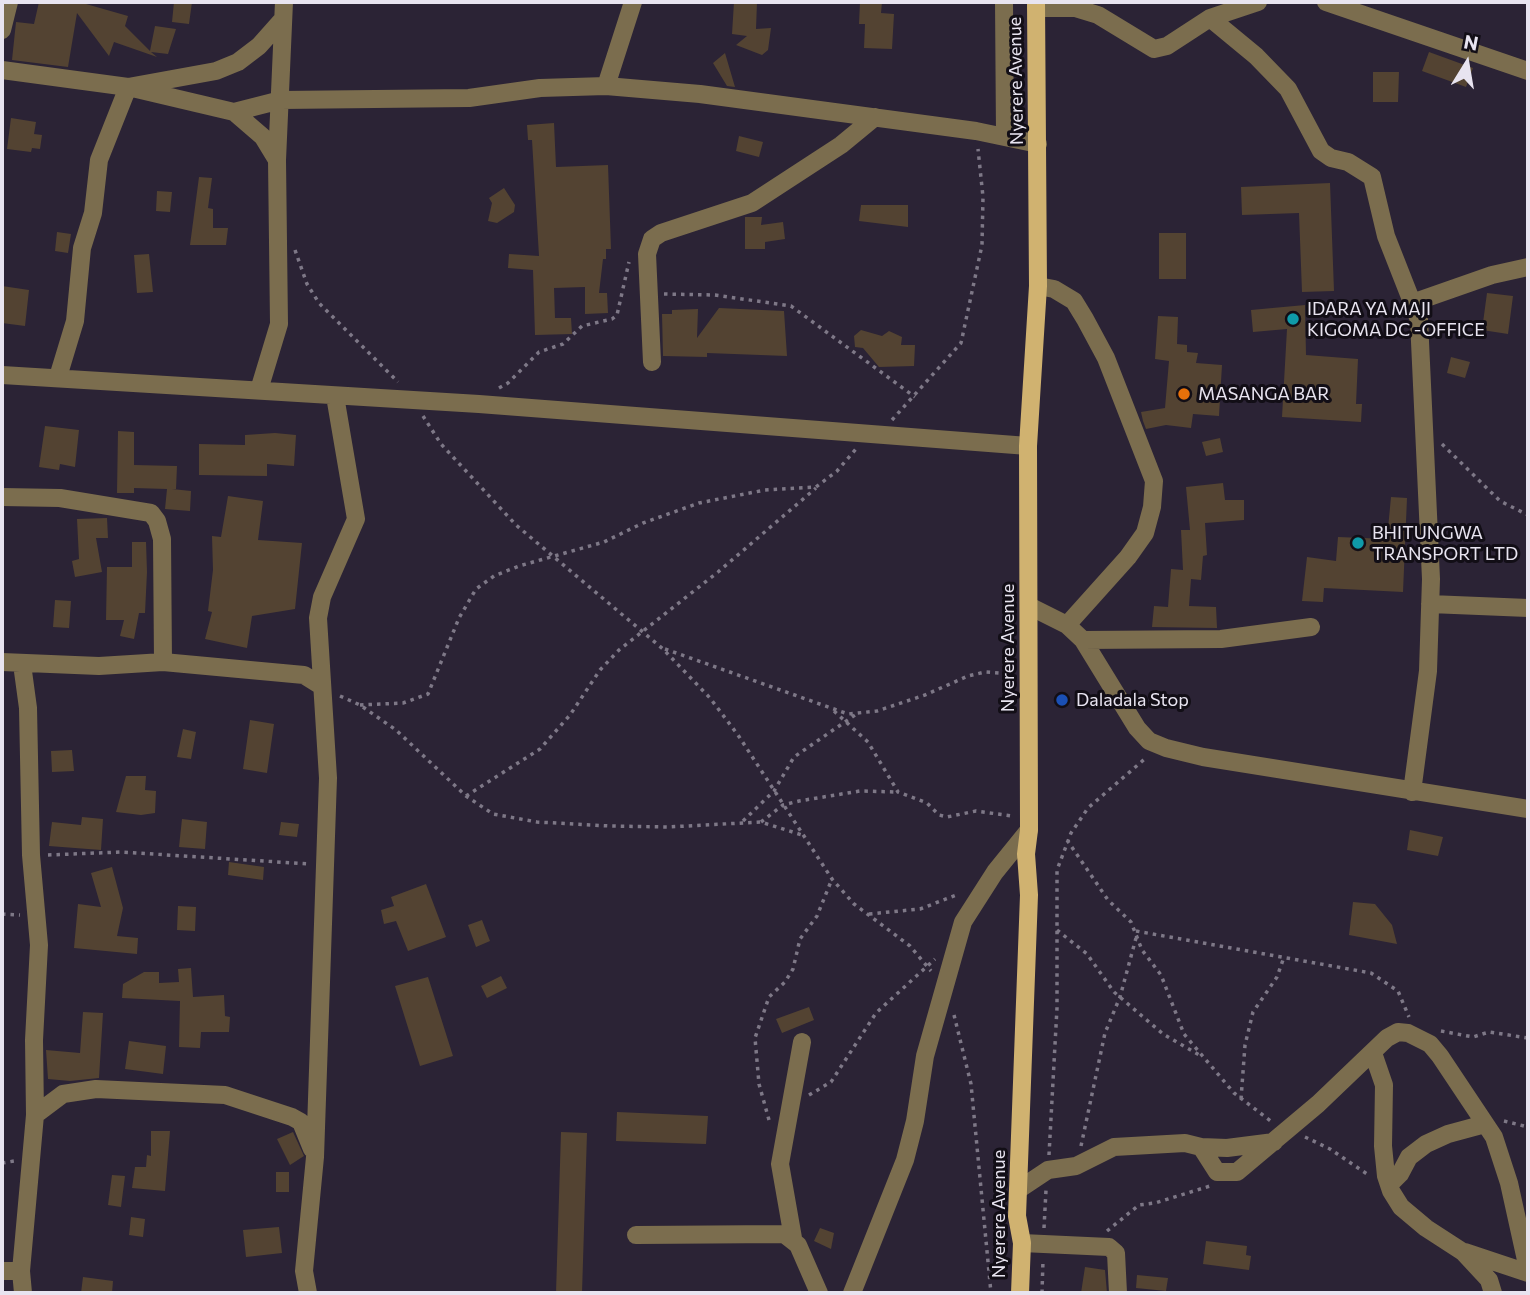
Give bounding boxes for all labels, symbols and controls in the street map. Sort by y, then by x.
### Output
street label: Nyerere Avenue [1004,17,1028,145]
north arrow [1432,28,1502,98]
text: N [1462,29,1480,55]
place label: IDARA YA MAJI KIGOMA DC -OFFICE [1307,298,1485,340]
marker: IDARA YA MAJI KIGOMA DC -OFFICE [1285,311,1301,327]
place label: MASANGA BAR [1198,383,1329,405]
marker: MASANGA BAR [1176,386,1192,402]
place label: BHITUNGWA TRANSPORT LTD [1372,522,1518,564]
marker: BHITUNGWA TRANSPORT LTD [1350,535,1366,551]
street label: Nyerere Avenue [997,584,1019,712]
place label: Daladala Stop [1076,689,1189,711]
marker: Daladala Stop [1054,692,1070,708]
street label: Nyerere Avenue [988,1150,1010,1278]

